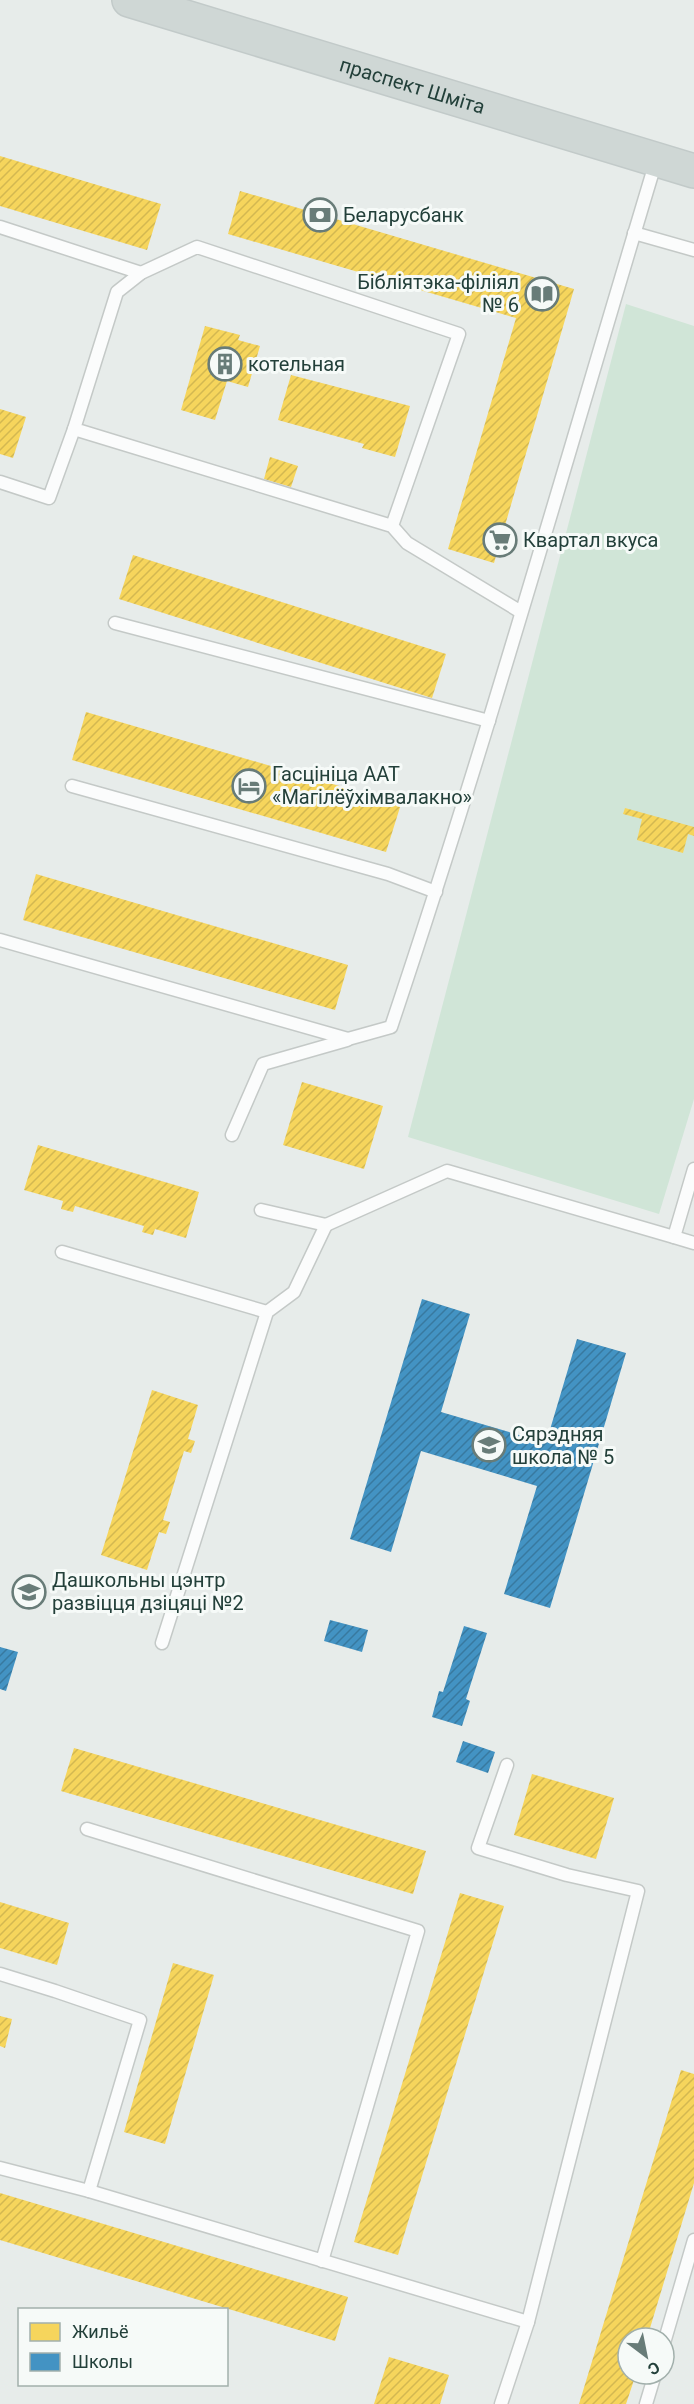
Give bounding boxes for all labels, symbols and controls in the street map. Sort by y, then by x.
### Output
street label: праспект Шміта [337,52,488,119]
bank icon: Беларусбанк [302,197,338,233]
place label: Беларусбанк [343,203,464,227]
place label: Бібліятэка-філіял № 6 [357,270,519,317]
library icon: Бібліятэка-філіял № 6 [524,276,560,312]
building icon: котельная [207,346,243,382]
place label: котельная [248,352,345,376]
supermarket icon: Квартал вкуса [482,522,518,558]
place label: Квартал вкуса [523,528,658,552]
place label: Гасцініца ААТ «Магілёўхімвалакно» [272,762,472,809]
hotel icon: Гасцініца ААТ «Магілёўхімвалакно» [231,768,267,804]
place label: Сярэдняя школа № 5 [512,1422,614,1469]
school or university icon: Сярэдняя школа № 5 [471,1427,507,1463]
place label: Дашкольны цэнтр развіцця дзіцяці №2 [52,1568,244,1615]
school or university icon: Дашкольны цэнтр развіцця дзіцяці №2 [11,1574,47,1610]
legend [18,2308,228,2386]
text: Жильё [72,2321,128,2342]
north arrow [616,2326,676,2386]
text: Школы [72,2351,133,2372]
text: С [644,2357,663,2379]

